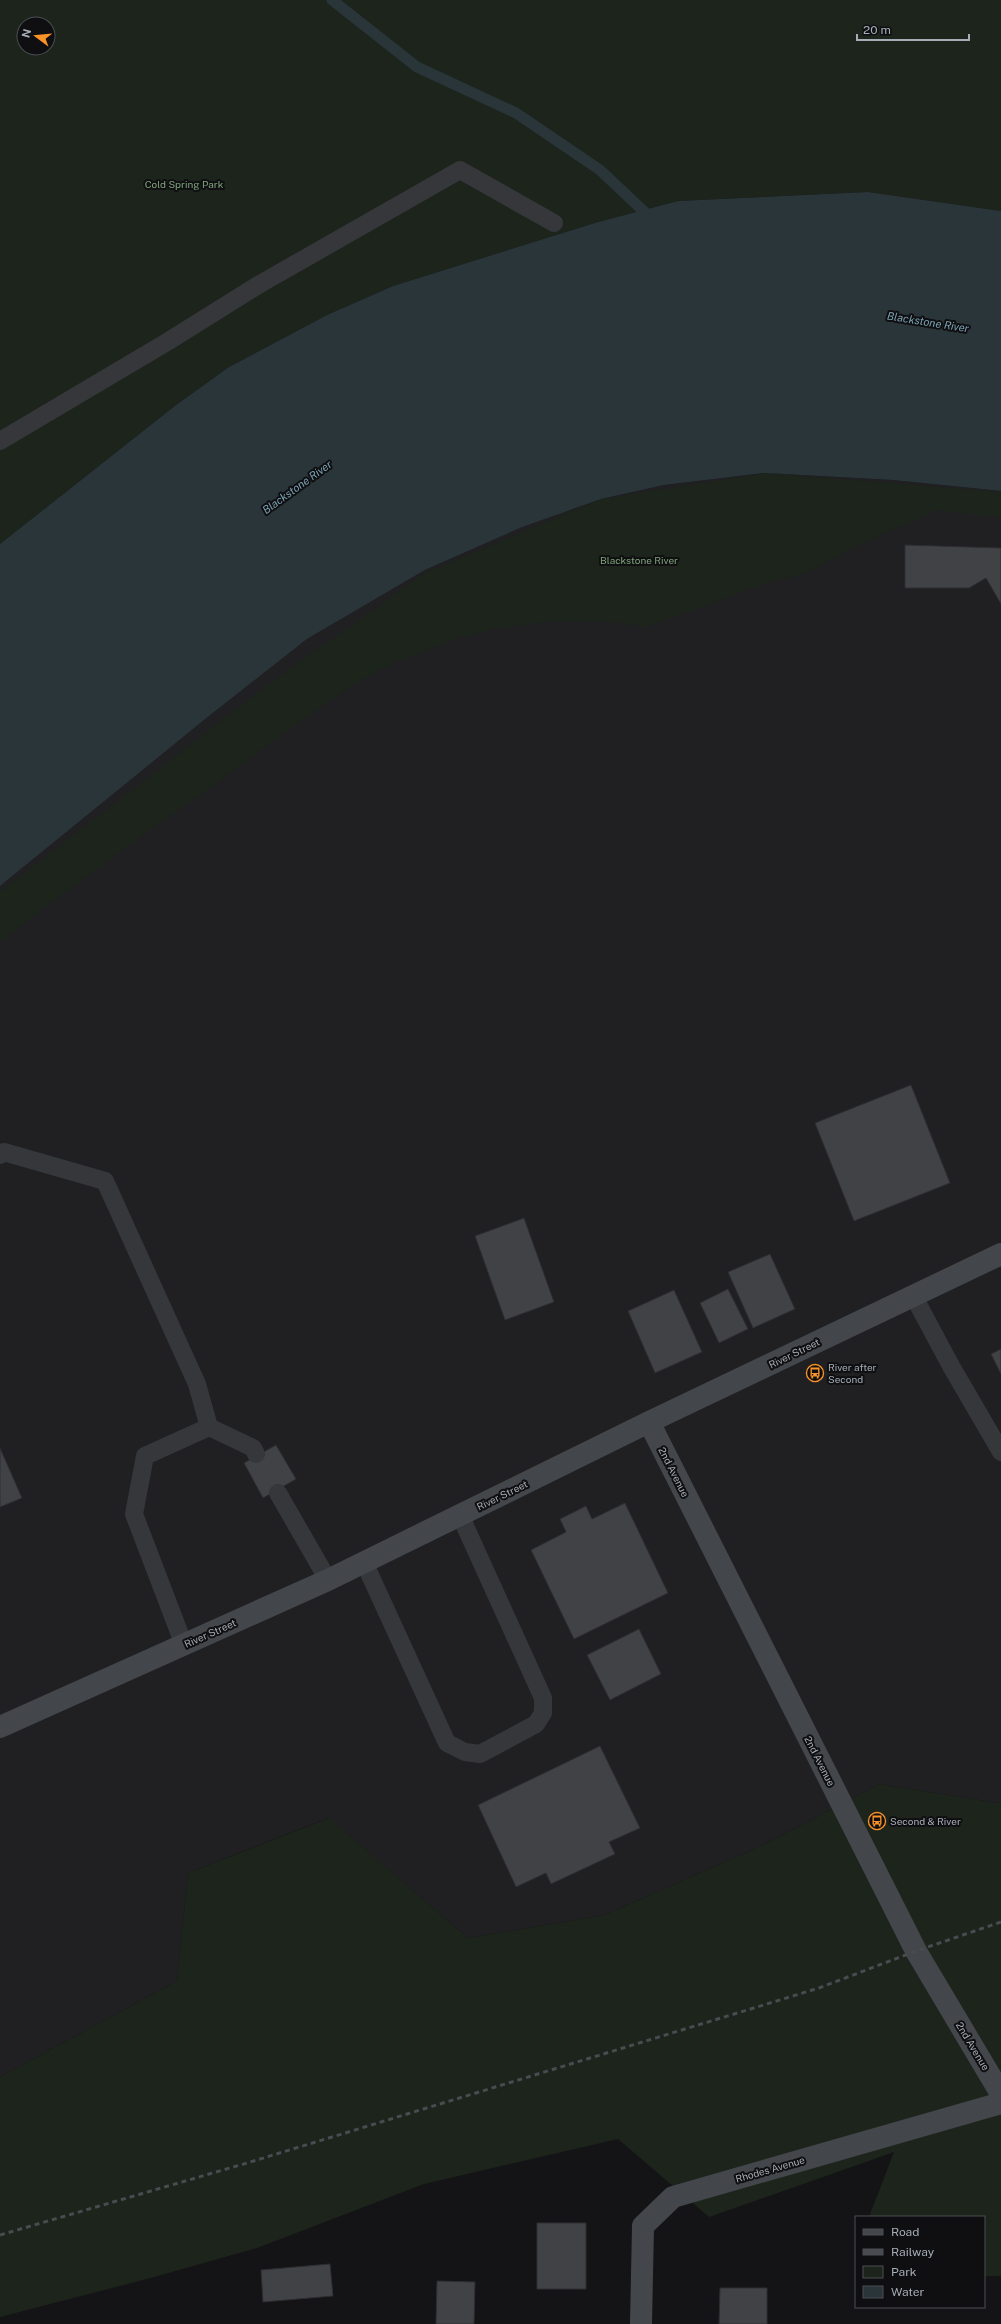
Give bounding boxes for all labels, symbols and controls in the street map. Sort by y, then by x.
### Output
north arrow [16,16,56,56]
scale bar [857,16,969,42]
text: 20 m [863,23,891,37]
text: N [19,27,33,39]
park label: Cold Spring Park [145,178,224,190]
water label: Blackstone River [886,310,971,335]
water label: Blackstone River [260,457,335,516]
park label: Blackstone River [600,554,678,566]
street label: River Street [766,1335,822,1371]
place label: River after Second [828,1361,877,1385]
bus stop icon: River after Second [805,1363,825,1383]
street label: 2nd Avenue [656,1445,692,1499]
street label: River Street [474,1477,530,1513]
street label: River Street [182,1616,238,1650]
street label: 2nd Avenue [802,1734,838,1788]
bus stop icon: Second & River [867,1811,887,1831]
place label: Second & River [890,1815,961,1827]
street label: 2nd Avenue [954,2020,992,2073]
street label: Rhodes Avenue [734,2153,806,2185]
legend [855,2216,985,2308]
text: Road [891,2225,919,2239]
text: Railway [891,2245,935,2259]
text: Park [891,2265,917,2279]
text: Water [891,2285,925,2299]

